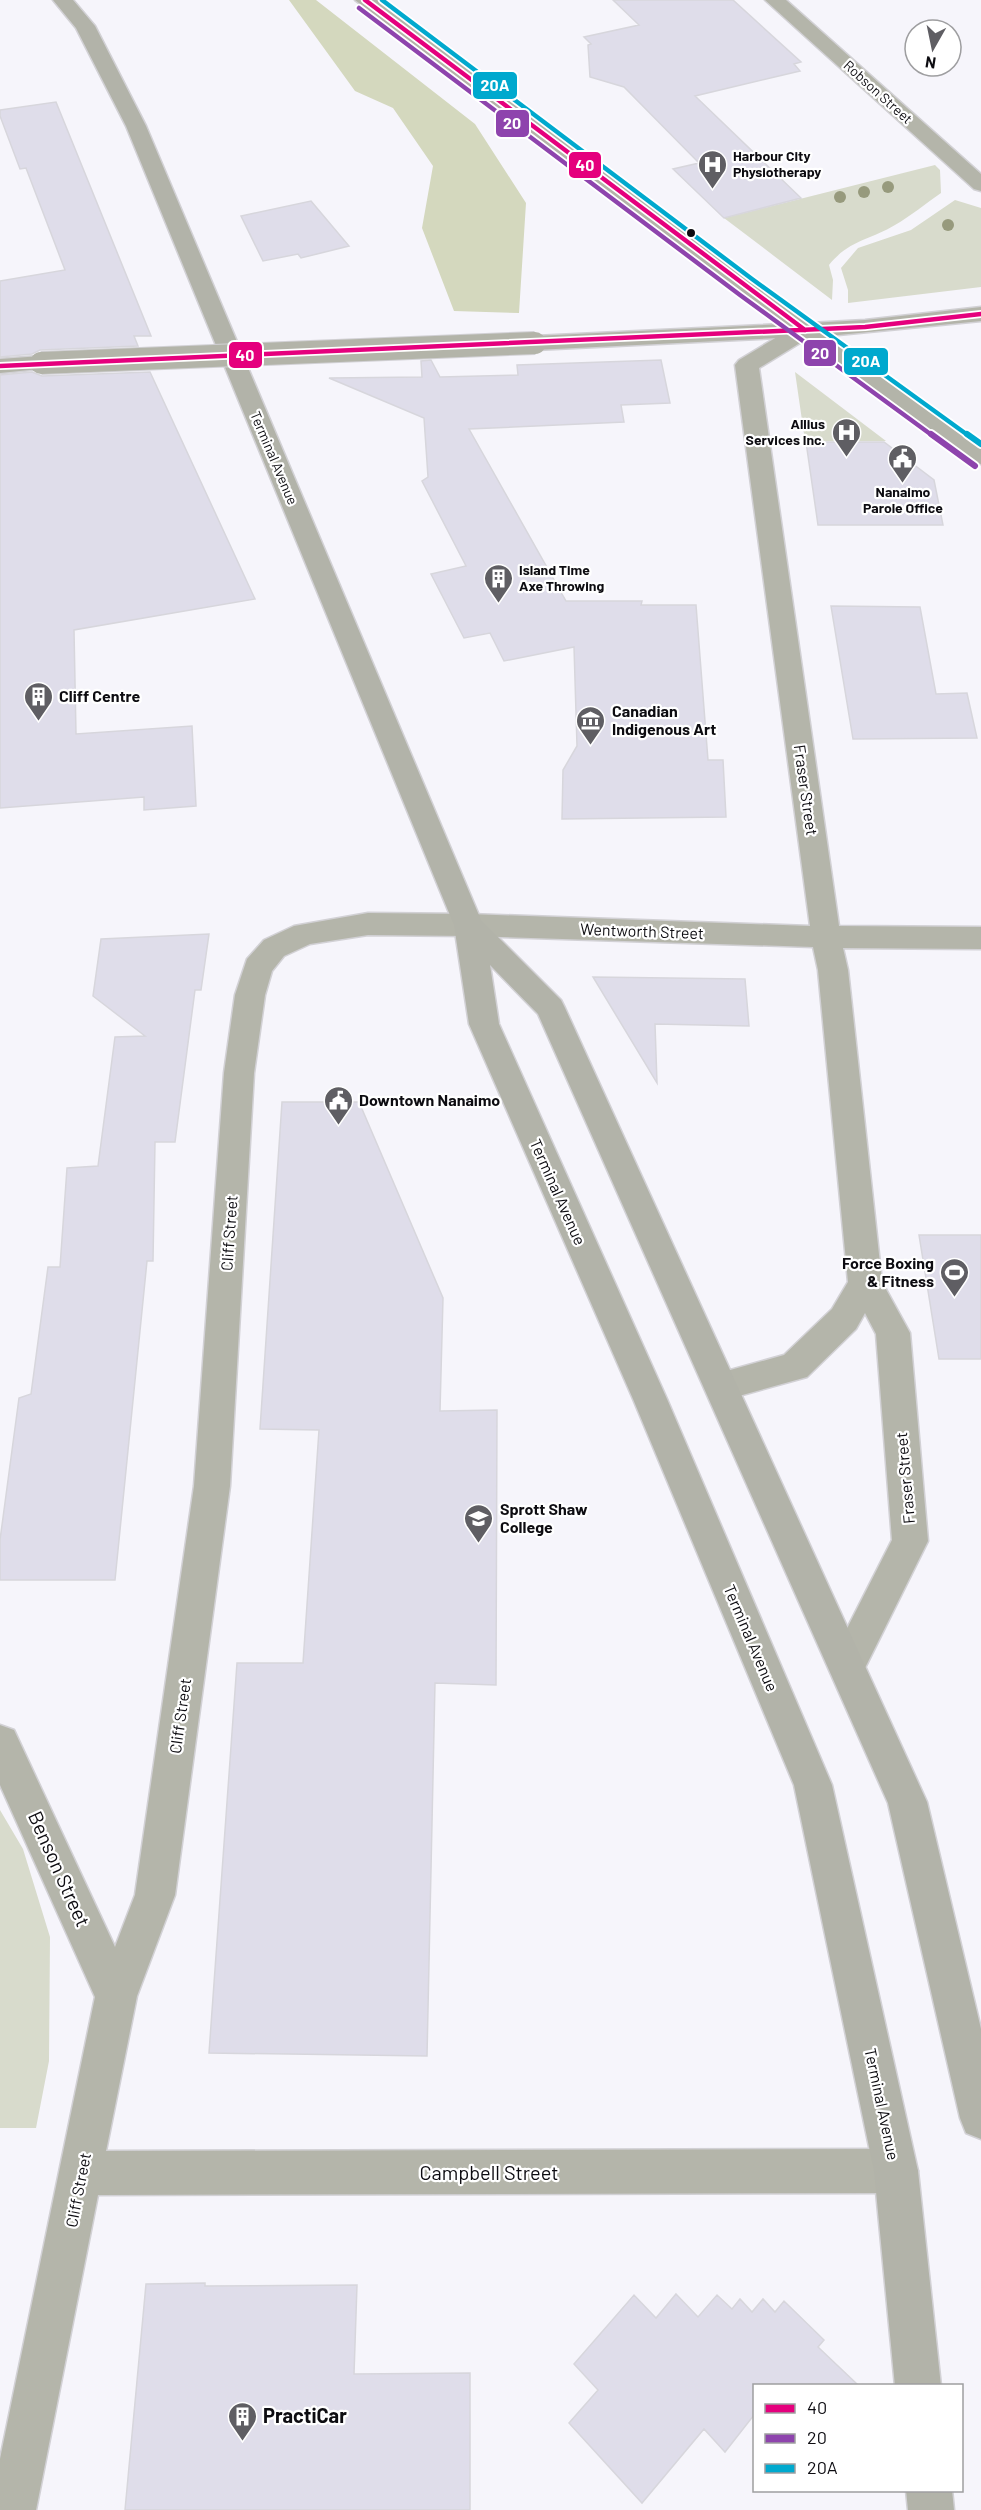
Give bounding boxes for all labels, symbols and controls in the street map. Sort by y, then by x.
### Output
north arrow [903,18,963,78]
text: N [924,53,937,74]
street label: Robson Street [840,56,916,127]
line badge: 20A [472,71,518,100]
text: 20A [481,75,510,94]
line badge: 20 [495,109,530,138]
text: 20 [503,113,521,132]
place label: Harbour City Physiotherapy [733,147,821,180]
hospital icon: Harbour City Physiotherapy [696,148,728,190]
line badge: 40 [568,151,602,179]
text: 40 [576,155,594,174]
unlabelled marker [685,227,697,239]
line badge: 20 [803,339,837,367]
line badge: 40 [228,341,263,369]
text: 20 [811,343,829,362]
text: 40 [236,345,254,364]
line badge: 20A [843,347,889,376]
text: 20A [852,351,881,370]
street label: Terminal Avenue [247,409,302,507]
place label: Allius Services Inc. [746,415,825,448]
hospital icon: Allius Services Inc. [830,416,862,458]
public building icon: Nanaimo Parole Office [887,442,919,484]
place label: Nanaimo Parole Office [863,483,943,516]
place label: Island Time Axe Throwing [519,561,604,594]
building icon: Island Time Axe Throwing [482,562,514,604]
building icon: Cliff Centre [22,680,54,722]
place label: Cliff Centre [59,686,140,705]
place label: Canadian Indigenous Art [612,701,716,738]
museum icon: Canadian Indigenous Art [575,704,607,746]
street label: Fraser Street [791,743,822,837]
street label: Wentworth Street [580,919,704,942]
public building icon: Downtown Nanaimo [322,1084,354,1126]
place label: Downtown Nanaimo [359,1090,500,1109]
street label: Terminal Avenue [527,1136,590,1248]
street label: Cliff Street [216,1195,241,1271]
place label: Force Boxing & Fitness [842,1253,934,1290]
sports icon: Force Boxing & Fitness [939,1256,971,1298]
street label: Fraser Street [891,1431,918,1525]
place label: Sprott Shaw College [500,1499,588,1536]
school or university icon: Sprott Shaw College [463,1502,495,1544]
street label: Terminal Avenue [720,1582,783,1694]
street label: Cliff Street [165,1677,194,1755]
street label: Benson Street [24,1807,96,1930]
street label: Terminal Avenue [861,2046,904,2162]
street label: Cliff Street [61,2151,94,2229]
street label: Campbell Street [419,2160,559,2184]
legend [753,2384,963,2492]
text: 40 [807,2396,827,2418]
building icon: PractiCar [226,2400,258,2442]
place label: PractiCar [263,2403,347,2427]
text: 20 [807,2426,827,2448]
text: 20A [807,2456,838,2478]

